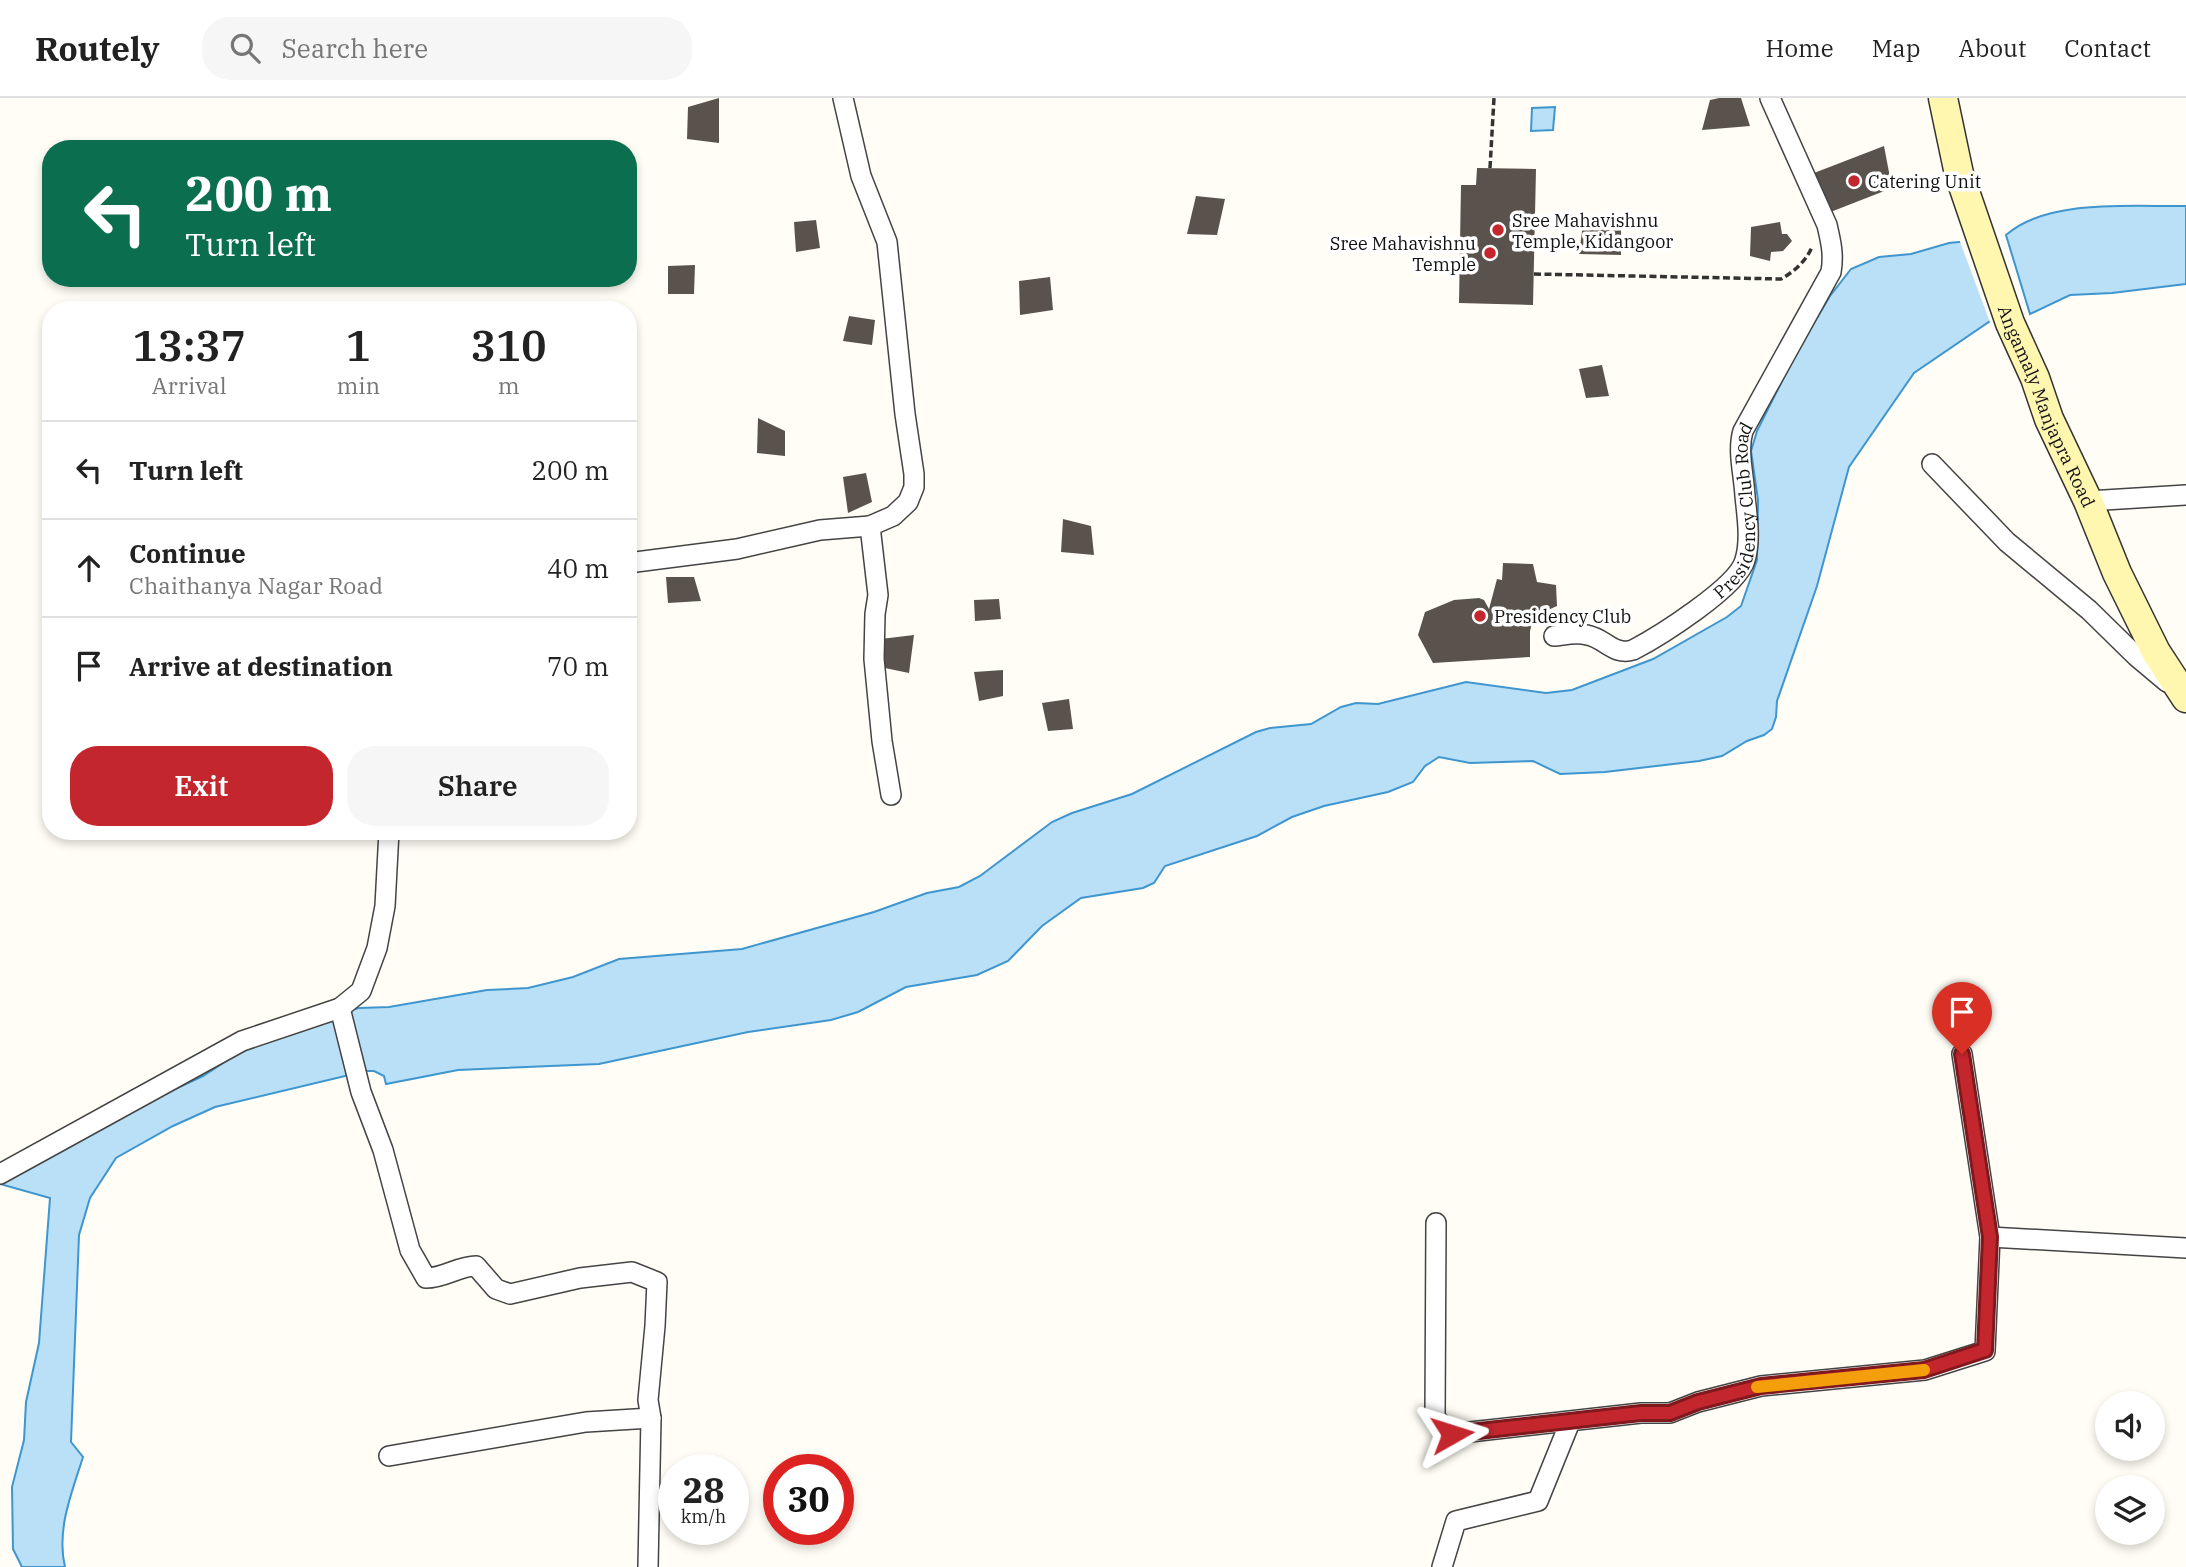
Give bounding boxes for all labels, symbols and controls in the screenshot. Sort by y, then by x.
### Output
search box [202,17,692,80]
text: Routely [35,27,160,70]
icon: search [226,29,264,67]
text: Search here [282,31,428,65]
text: Home [1766,32,1834,64]
text: Map [1872,32,1920,64]
text: About [1958,32,2026,64]
text: Contact [2064,32,2151,64]
text: 200 m [185,161,332,224]
icon: left [70,168,161,259]
place label: Catering Unit [1868,170,1981,193]
marker: Catering Unit [1846,173,1862,189]
place label: Sree Mahavishnu Temple, Kidangoor [1512,209,1673,253]
marker: Sree Mahavishnu Temple, Kidangoor [1490,222,1506,238]
text: Turn left [185,223,316,265]
place label: Sree Mahavishnu Temple [1330,232,1476,276]
marker: Sree Mahavishnu Temple [1482,245,1498,261]
street label: Angamaly Manjapra Road [1993,302,2101,511]
text: 13:37 [133,318,246,373]
text: 1 [346,318,371,373]
text: 310 [471,318,546,373]
text: Arrival [152,370,227,400]
text: min [336,370,380,400]
text: m [498,370,520,400]
street label: Presidency Club Road [1708,418,1760,603]
icon: left [70,451,108,489]
text: Turn left [129,453,243,487]
text: 200 m [531,453,609,487]
text: Continue [129,536,246,570]
icon: ahead [70,549,108,587]
text: 40 m [547,551,609,585]
text: Chaithanya Nagar Road [129,570,383,600]
place label: Presidency Club [1494,605,1631,628]
marker: Presidency Club [1472,608,1488,624]
icon: arrive [70,647,108,685]
text: Arrive at destination [129,649,393,683]
text: 70 m [547,649,609,683]
button: Exit [70,746,333,826]
button: Share [347,746,609,826]
pin [1932,982,1992,1054]
icon: arrive [1943,993,1981,1031]
map controls [2095,1391,2165,1545]
button: sound [2095,1391,2165,1461]
position arrow [1415,1397,1489,1471]
speed limit sign: 30 [763,1454,854,1545]
text: 28 [682,1467,725,1513]
button: layers [2095,1475,2165,1545]
text: km/h [681,1505,726,1528]

